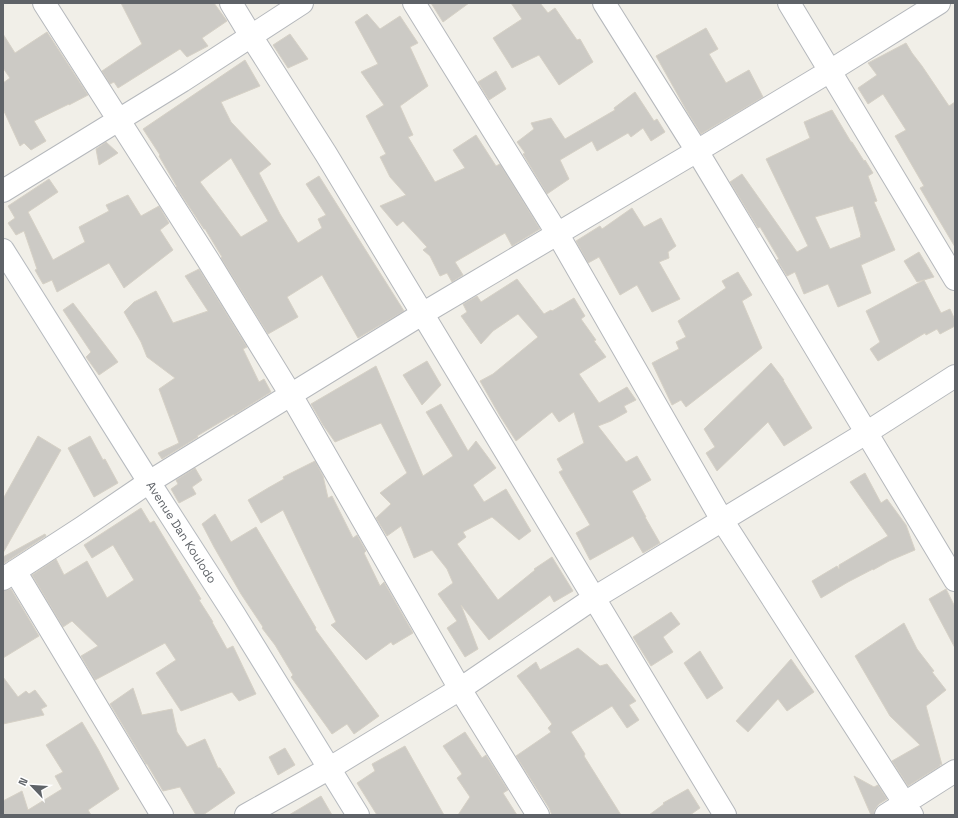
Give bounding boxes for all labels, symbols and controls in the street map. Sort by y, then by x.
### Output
street label: Avenue Dan Koulodo [143,478,220,586]
north arrow [12,766,52,806]
text: N [15,775,31,788]

